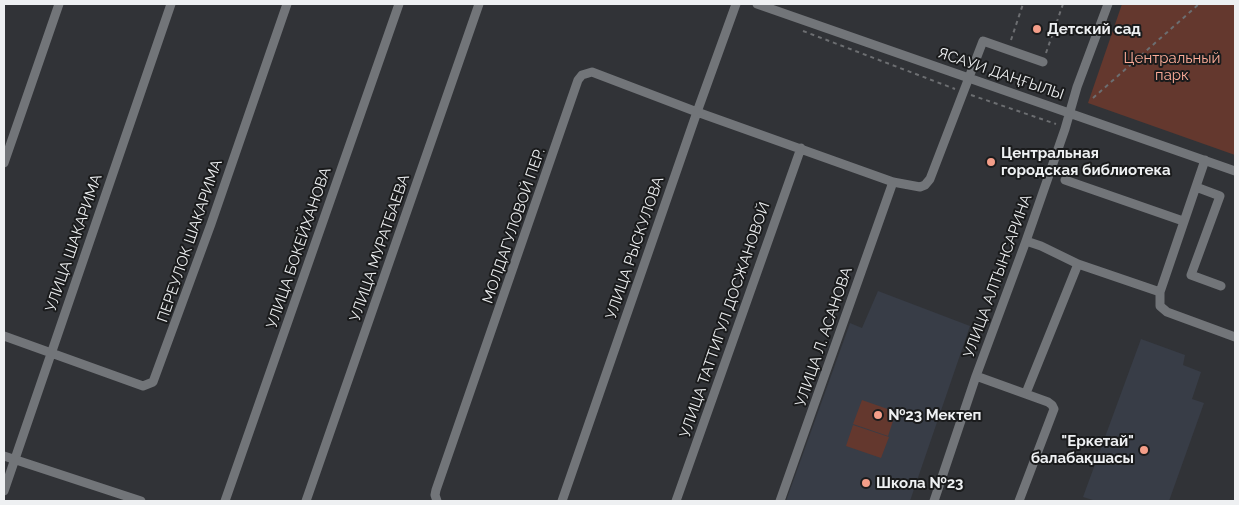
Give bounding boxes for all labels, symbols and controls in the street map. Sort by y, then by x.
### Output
place label: Детский сад [1047,20,1141,38]
marker: Детский сад [1031,23,1043,35]
street label: ЯСАУИ ДАҢҒЫЛЫ [936,44,1066,104]
park label: Центральный парк [1124,49,1220,84]
place label: Центральная городская библиотека [1001,144,1171,179]
street label: МОЛДАГУЛОВОЙ ПЕР. [479,146,549,306]
marker: Центральная городская библиотека [985,156,997,168]
street label: ПЕРЕУЛОК ШАКАРИМА [154,157,226,325]
street label: УЛИЦА БОКЕЙХАНОВА [263,165,335,331]
street label: УЛИЦА ШАКАРИМА [42,172,106,314]
street label: УЛИЦА МУРАТБАЕВА [346,172,414,324]
street label: УЛИЦА РЫСКУЛОВА [602,174,668,322]
street label: УЛИЦА АЛТЫНСАРИНА [960,192,1036,360]
street label: УЛИЦА ТАТТИГУЛ ДОСЖАНОВОЙ [676,200,774,440]
street label: УЛИЦА Л. АСАНОВА [792,265,856,409]
place label: №23 Мектеп [888,406,981,424]
marker: №23 Мектеп [872,409,884,421]
place label: "Еркетай" балабақшасы [1031,432,1134,467]
marker: "Еркетай" балабақшасы [1138,444,1150,456]
place label: Школа №23 [876,474,963,492]
marker: Школа №23 [860,477,872,489]

